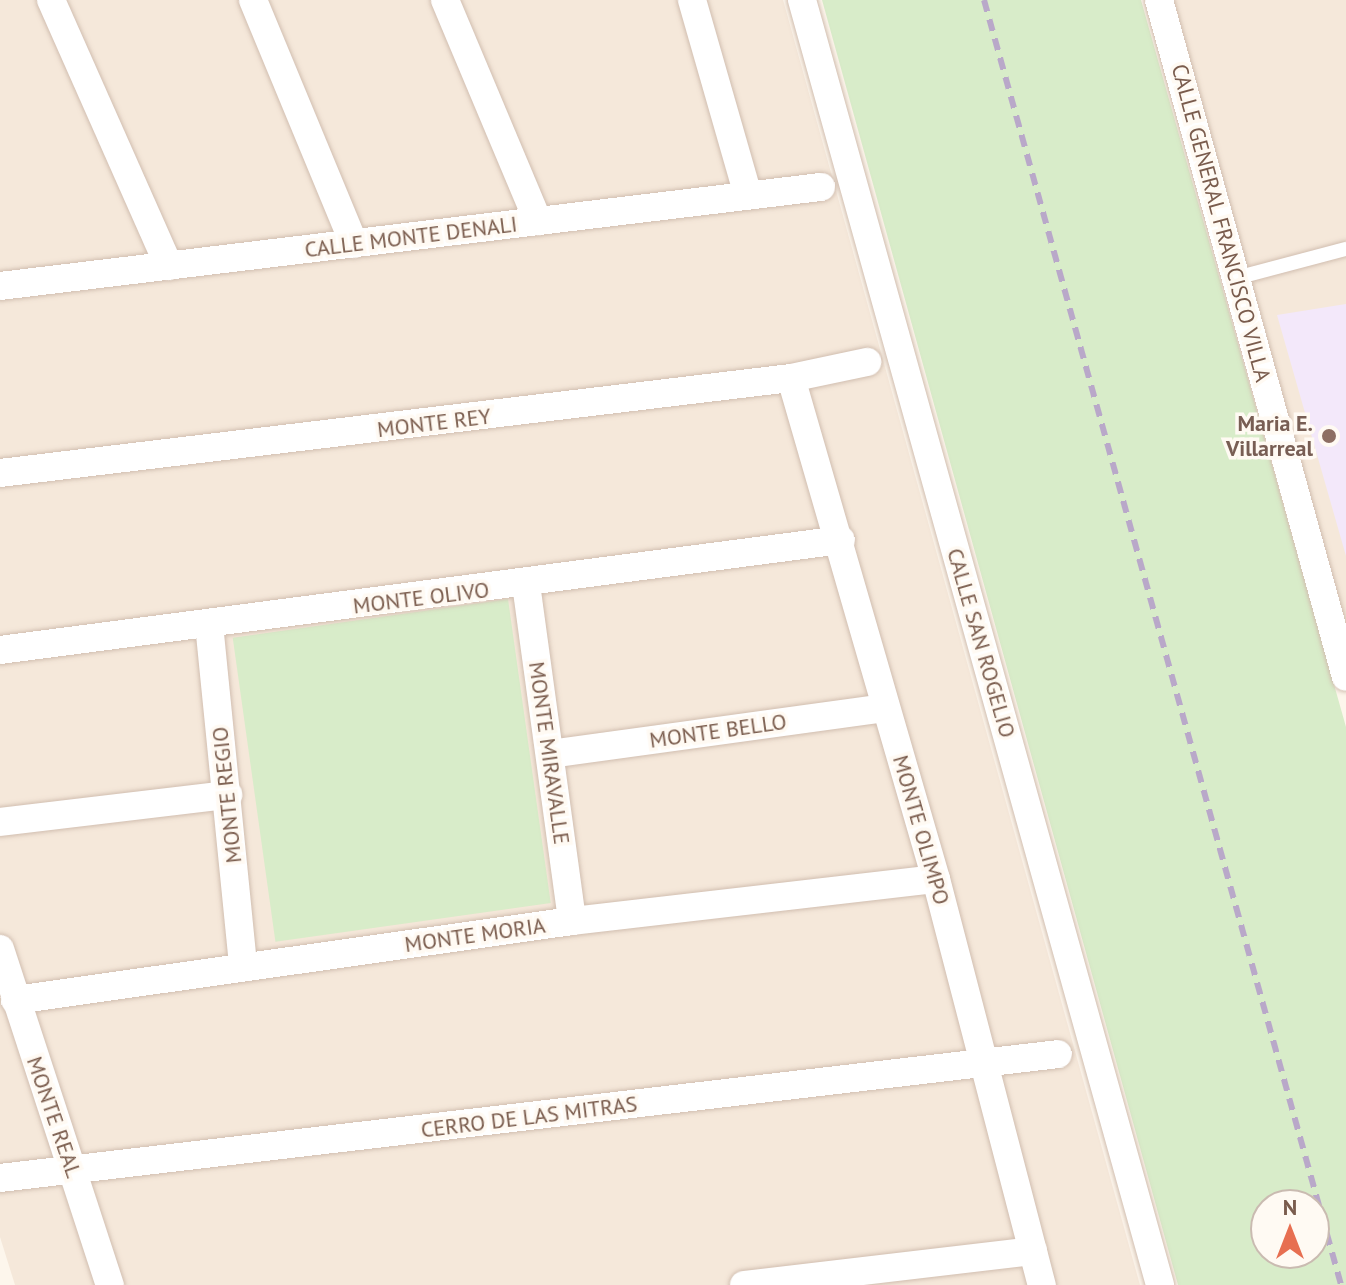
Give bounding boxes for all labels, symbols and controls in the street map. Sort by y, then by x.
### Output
street label: CALLE GENERAL FRANCISCO VILLA [1166,60,1276,386]
street label: CALLE MONTE DENALI [303,211,519,263]
street label: MONTE REY [376,403,492,443]
place label: Maria E. Villarreal [1226,410,1313,462]
marker: Maria E. Villarreal [1320,427,1338,445]
street label: CALLE SAN ROGELIO [941,545,1021,741]
street label: MONTE OLIVO [351,577,491,619]
street label: MONTE MIRAVALLE [523,660,575,846]
street label: MONTE BELLO [648,708,788,754]
street label: MONTE REGIO [207,726,247,864]
street label: MONTE OLIMPO [887,752,955,908]
street label: MONTE MORIA [403,912,547,958]
street label: MONTE REAL [21,1053,87,1181]
street label: CERRO DE LAS MITRAS [419,1091,639,1143]
north arrow [1250,1189,1330,1269]
text: N [1283,1193,1297,1221]

